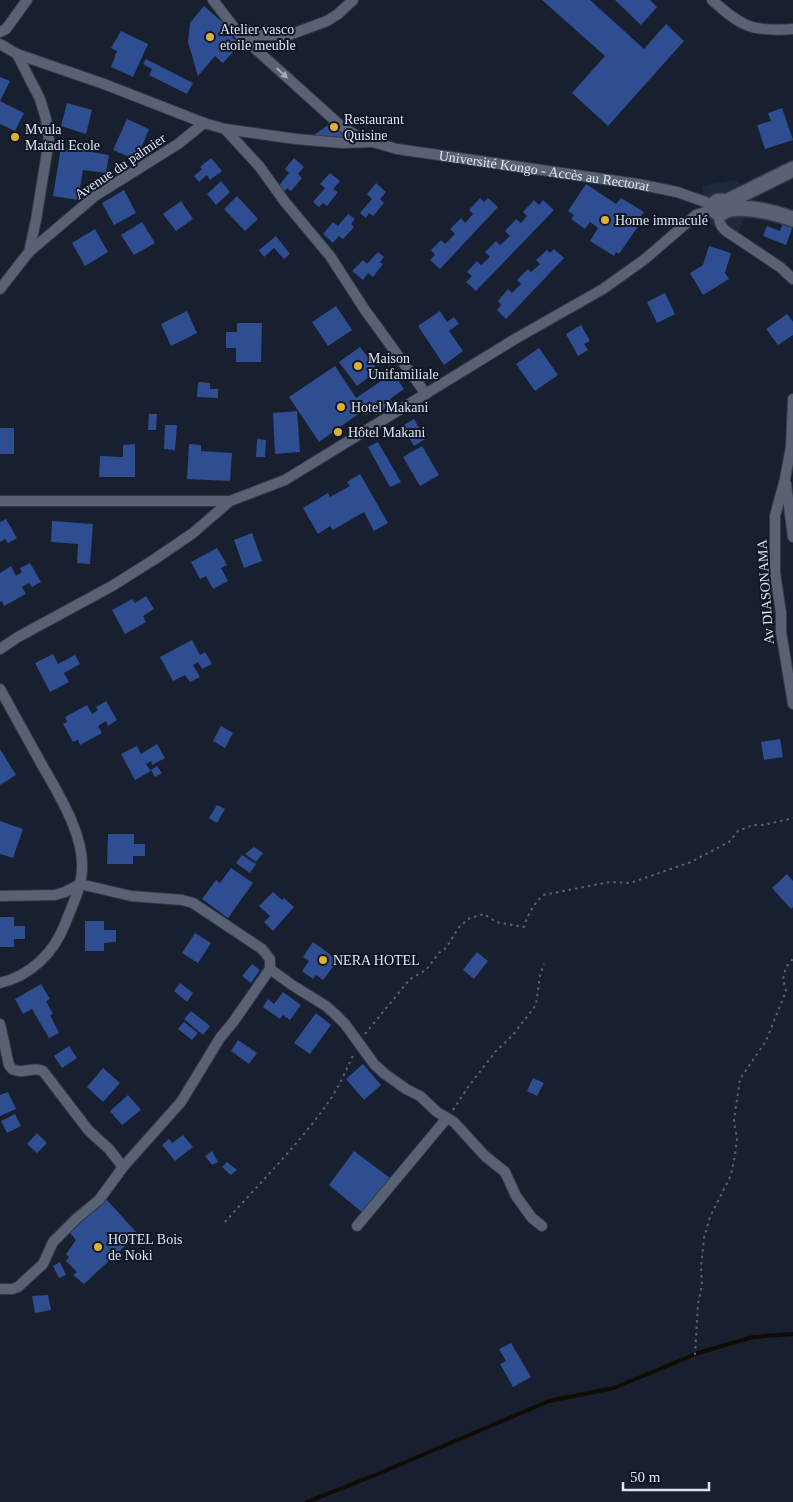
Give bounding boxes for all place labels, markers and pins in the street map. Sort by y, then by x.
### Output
place label: Atelier vasco etoile meuble [220,22,296,53]
marker: Atelier vasco etoile meuble [204,31,216,43]
place label: Restaurant Quisine [344,112,404,143]
marker: Restaurant Quisine [328,121,340,133]
place label: Mvula Matadi Ecole [25,122,100,153]
marker: Mvula Matadi Ecole [9,131,21,143]
place label: Home immaculé [615,213,708,228]
marker: Home immaculé [599,214,611,226]
place label: Maison Unifamiliale [368,351,439,382]
marker: Maison Unifamiliale [352,360,364,372]
place label: Hotel Makani [351,400,428,415]
marker: Hotel Makani [335,401,347,413]
place label: Hôtel Makani [348,425,425,440]
marker: Hôtel Makani [332,426,344,438]
place label: NERA HOTEL [333,953,420,968]
marker: NERA HOTEL [317,954,329,966]
place label: HOTEL Bois de Noki [108,1232,183,1263]
marker: HOTEL Bois de Noki [92,1241,104,1253]

